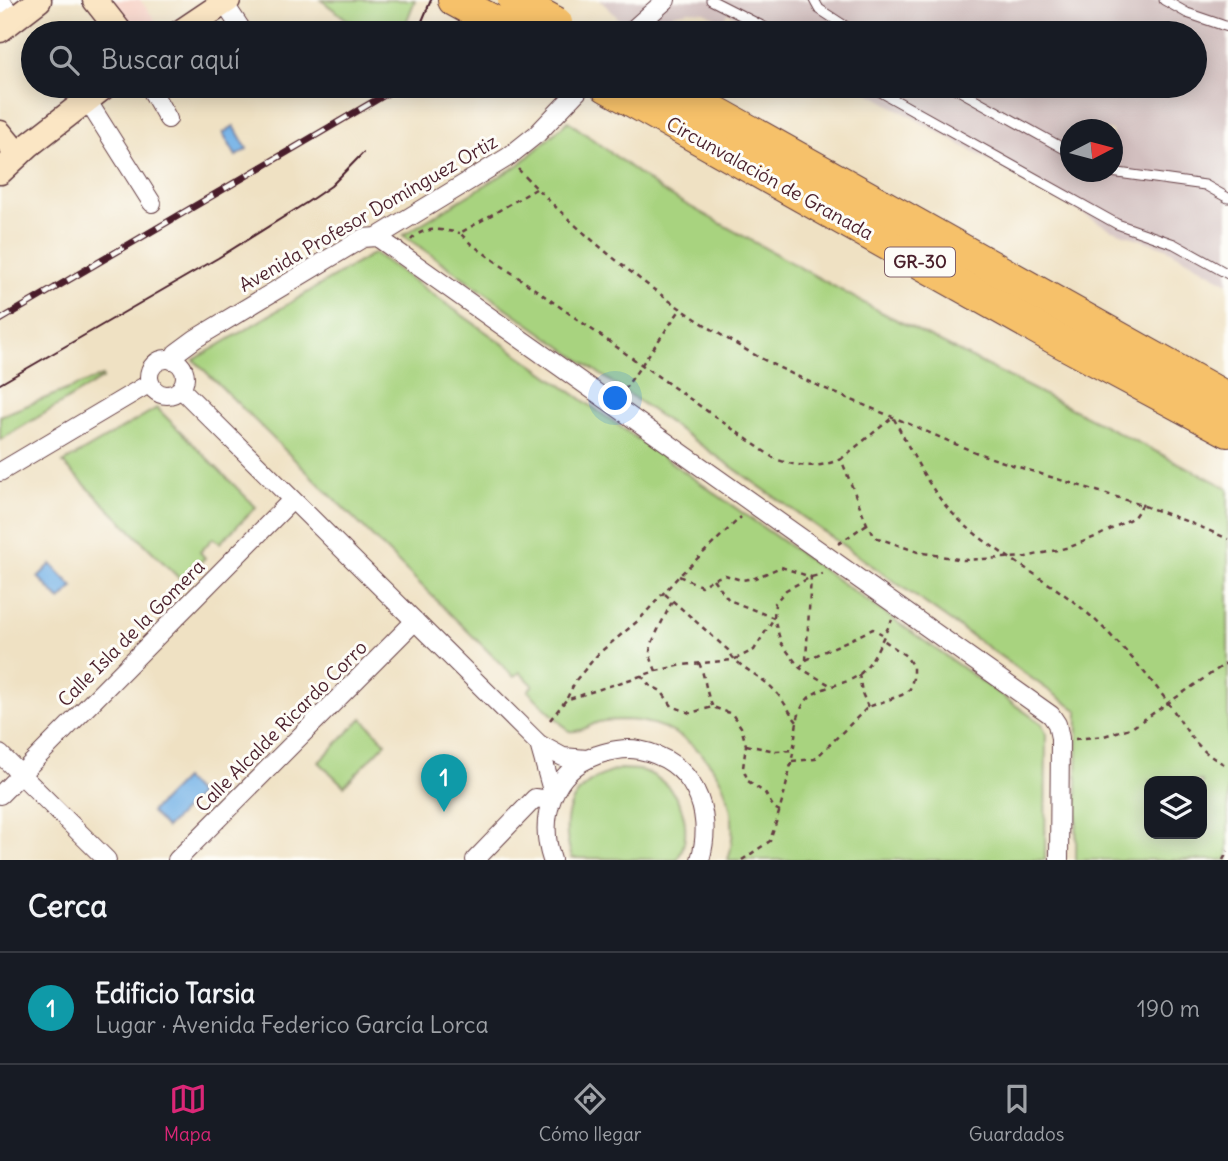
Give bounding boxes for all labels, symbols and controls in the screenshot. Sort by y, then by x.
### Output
search box [21,21,1207,98]
icon: search [45,41,83,79]
text: Buscar aquí [101,43,240,76]
street label: Circunvalación de Granada [662,111,878,245]
north arrow [1060,119,1123,182]
street label: Avenida Profesor Domínguez Ortiz [235,129,501,297]
road number: GR-30 [885,248,955,276]
your location [598,381,632,415]
street label: Calle Isla de la Gomera [52,554,210,712]
street label: Calle Alcalde Ricardo Corro [190,635,372,817]
pin: 1 [421,754,467,812]
map controls [1144,776,1207,839]
button: layers [1144,776,1207,839]
text: Cerca [28,887,107,925]
text: Edificio Tarsia [95,977,255,1010]
text: 1 [46,994,56,1023]
text: 190 m [1137,994,1200,1023]
text: Lugar · Avenida Federico García Lorca [95,1010,489,1039]
tab: Mapa [164,1080,211,1146]
tab: Cómo llegar [539,1080,642,1146]
tab: Guardados [969,1080,1064,1146]

